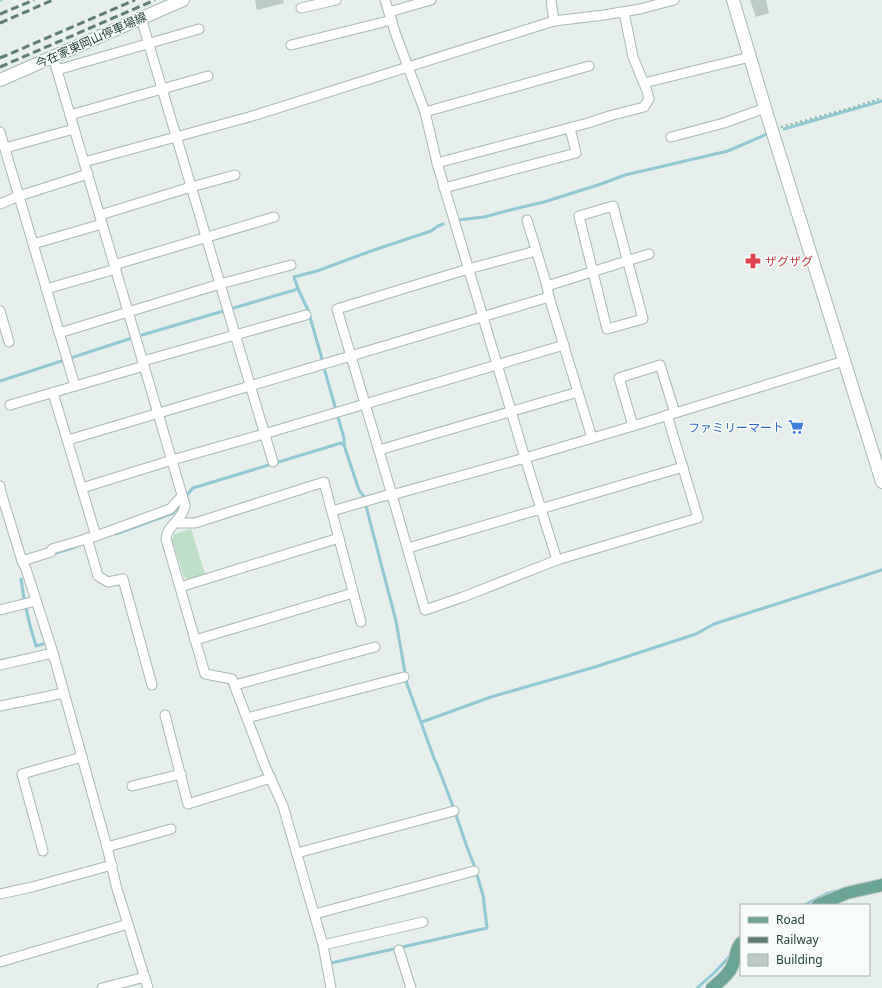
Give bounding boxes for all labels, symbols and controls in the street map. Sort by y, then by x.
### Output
street label: 今在家東岡山停車場線 [33,8,149,72]
pharmacy icon: ザグザグ [744,252,762,270]
place label: ザグザグ [765,253,813,270]
supermarket icon: ファミリーマート [787,418,805,436]
place label: ファミリーマート [688,419,784,436]
legend [740,904,870,976]
text: Road [776,911,805,928]
text: Railway [776,931,820,948]
text: Building [776,951,823,968]

